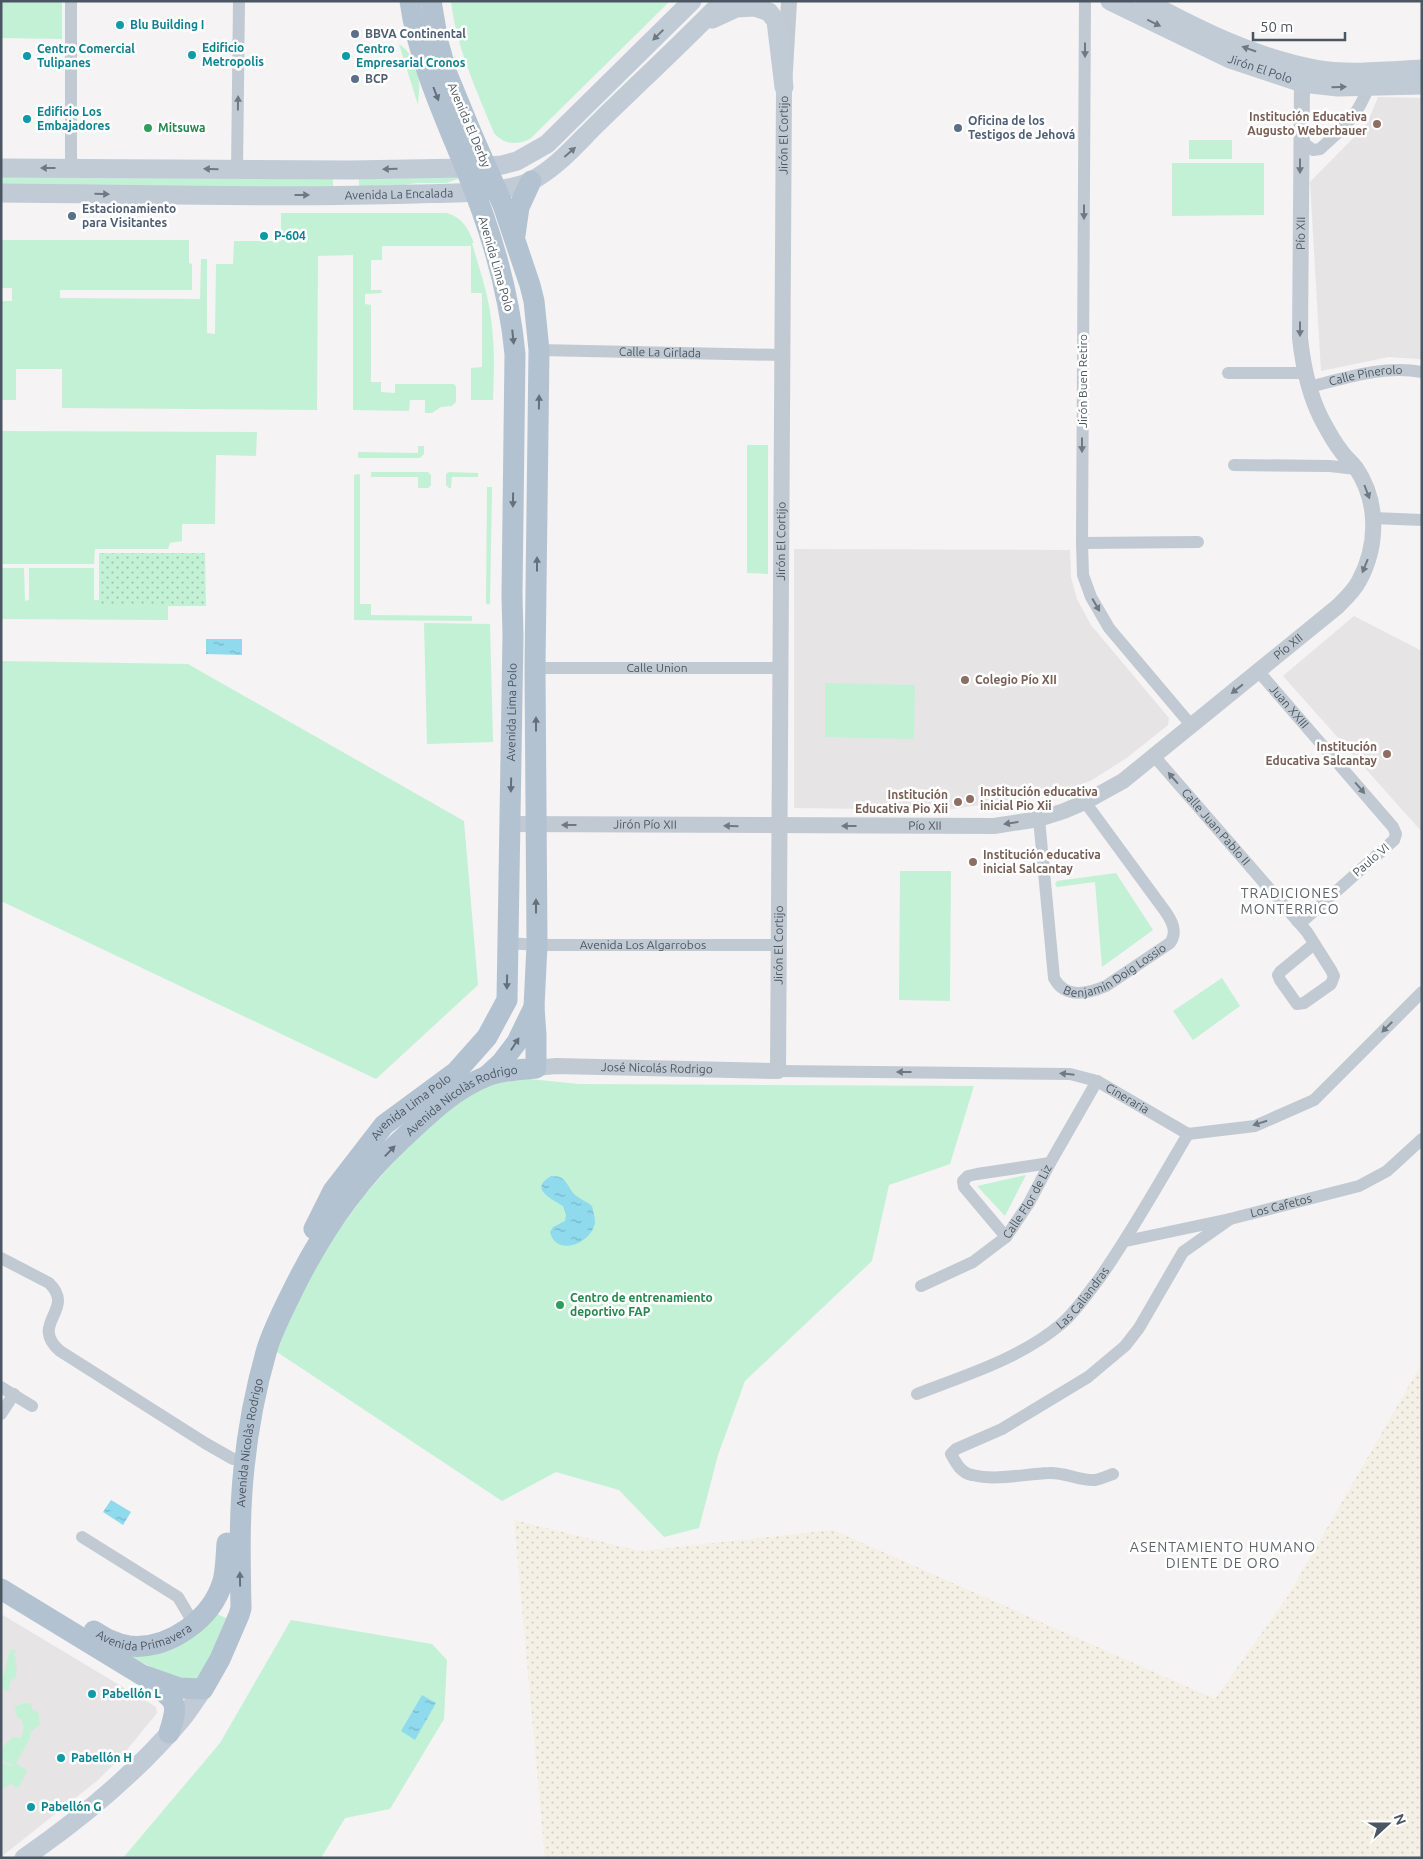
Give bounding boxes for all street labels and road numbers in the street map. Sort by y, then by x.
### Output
street label: Jirón El Polo [1226,52,1294,85]
street label: Avenida El Derby [446,80,493,169]
street label: Jirón El Cortijo [776,96,790,175]
street label: Avenida La Encalada [345,186,453,201]
street label: Avenida Lima Polo [477,215,516,313]
street label: Pío XII [1294,216,1307,250]
street label: Jirón Buen Retiro [1076,334,1089,428]
street label: Calle La Girlada [619,345,701,359]
street label: Calle Pinerolo [1327,363,1402,388]
street label: Jirón El Cortijo [774,502,787,581]
street label: Pío XII [1271,631,1305,662]
street label: Calle Union [626,661,688,674]
street label: Avenida Lima Polo [504,663,519,761]
street label: Juan XXIII [1267,682,1312,731]
street label: Calle Juan Pablo II [1179,786,1253,868]
street label: Jirón Pío XII [613,817,677,831]
street label: Pío XII [908,819,942,832]
street label: Paulo VI [1350,840,1391,879]
street label: Jirón El Cortijo [772,906,785,985]
street label: Avenida Los Algarrobos [580,938,706,951]
street label: Benjamin Doig Lossio [1061,941,1168,999]
street label: José Nicolás Rodrigo [601,1060,713,1076]
street label: Avenida Nicolàs Rodrigo [403,1063,518,1138]
street label: Avenida Lima Polo [368,1071,453,1142]
street label: Cineraria [1104,1080,1152,1116]
street label: Calle Flor de Liz [1000,1162,1054,1241]
street label: Los Cafetos [1249,1191,1313,1220]
street label: Las Caliandras [1054,1264,1111,1331]
street label: Avenida Nicolàs Rodrigo [234,1377,265,1507]
street label: Avenida Primavera [94,1621,194,1652]

